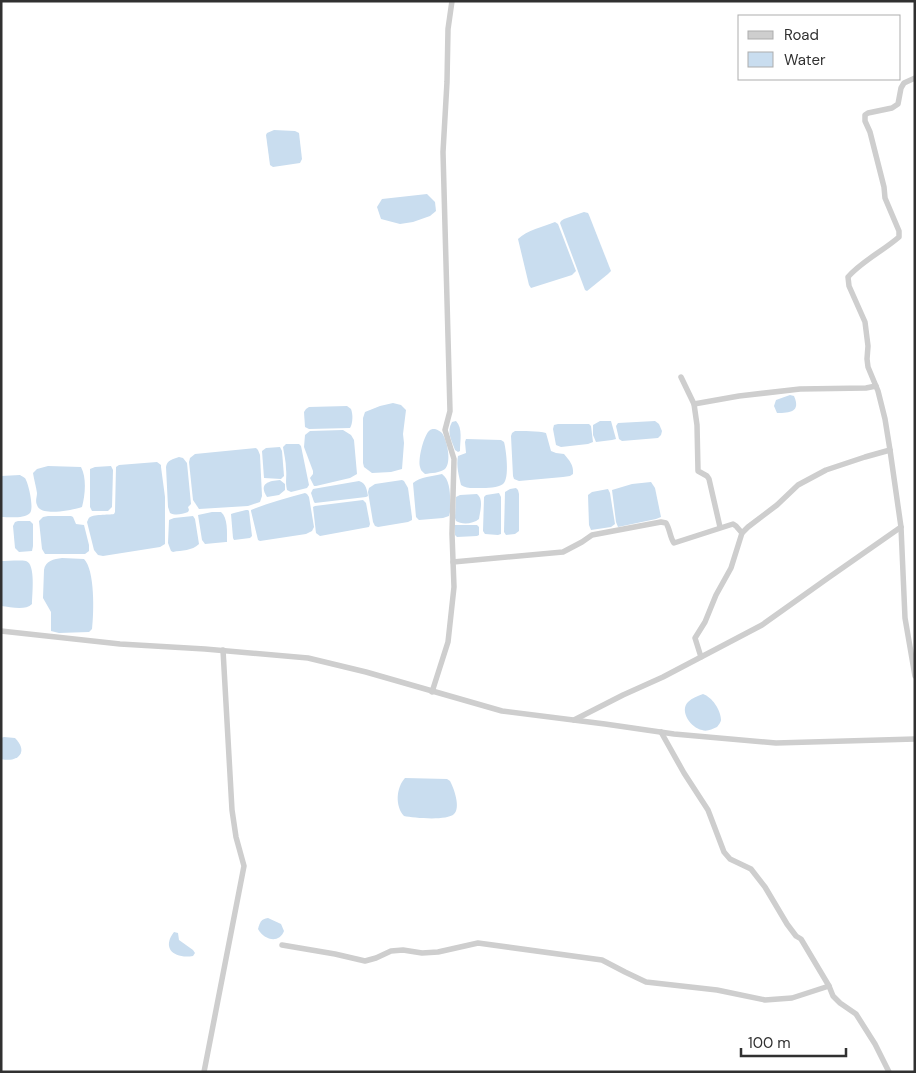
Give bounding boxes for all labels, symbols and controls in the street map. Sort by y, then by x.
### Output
legend [738,15,901,80]
text: Road [784,25,819,45]
text: Water [784,50,826,70]
scale bar [741,1026,846,1058]
text: 100 m [748,1033,791,1053]

